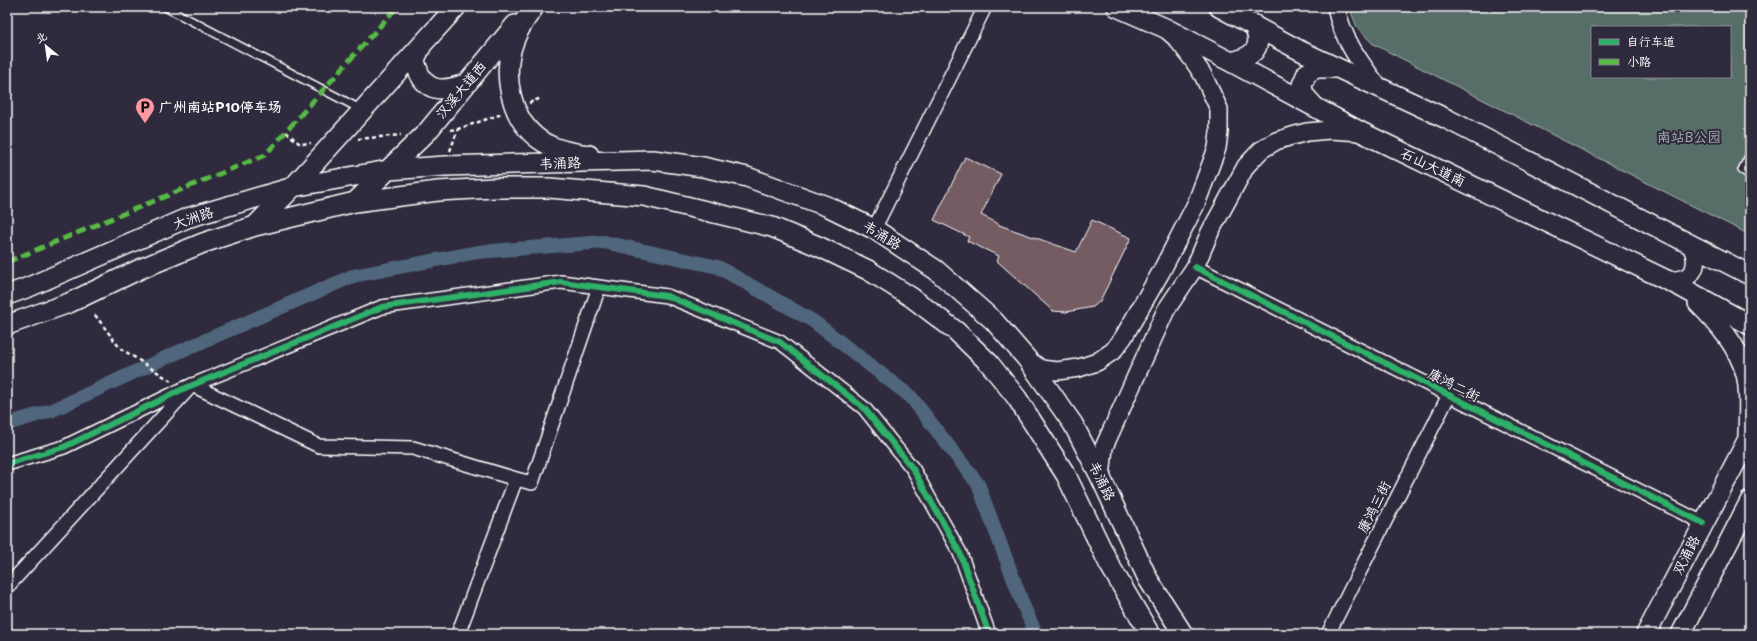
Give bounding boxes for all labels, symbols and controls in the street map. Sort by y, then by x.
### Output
north arrow [26,26,66,66]
legend [1591,26,1731,78]
text: 北 [32,28,49,46]
text: 自行车道 [1627,33,1675,49]
text: 小路 [1627,53,1651,69]
street label: 汉溪大道西 [431,57,490,123]
parking icon: 广州南站P10停车场 [134,96,156,124]
place label: 广州南站P10停车场 [159,97,282,116]
park label: 南站B公园 [1657,127,1721,146]
street label: 石山大道南 [1398,143,1469,190]
street label: 韦涌路 [539,152,581,173]
street label: 大洲路 [170,202,216,233]
street label: 韦涌路 [859,216,905,254]
street label: 康鸿二街 [1425,363,1483,406]
street label: 韦涌路 [1085,458,1120,504]
street label: 康鸿三街 [1352,478,1395,536]
street label: 双涌路 [1668,532,1704,578]

